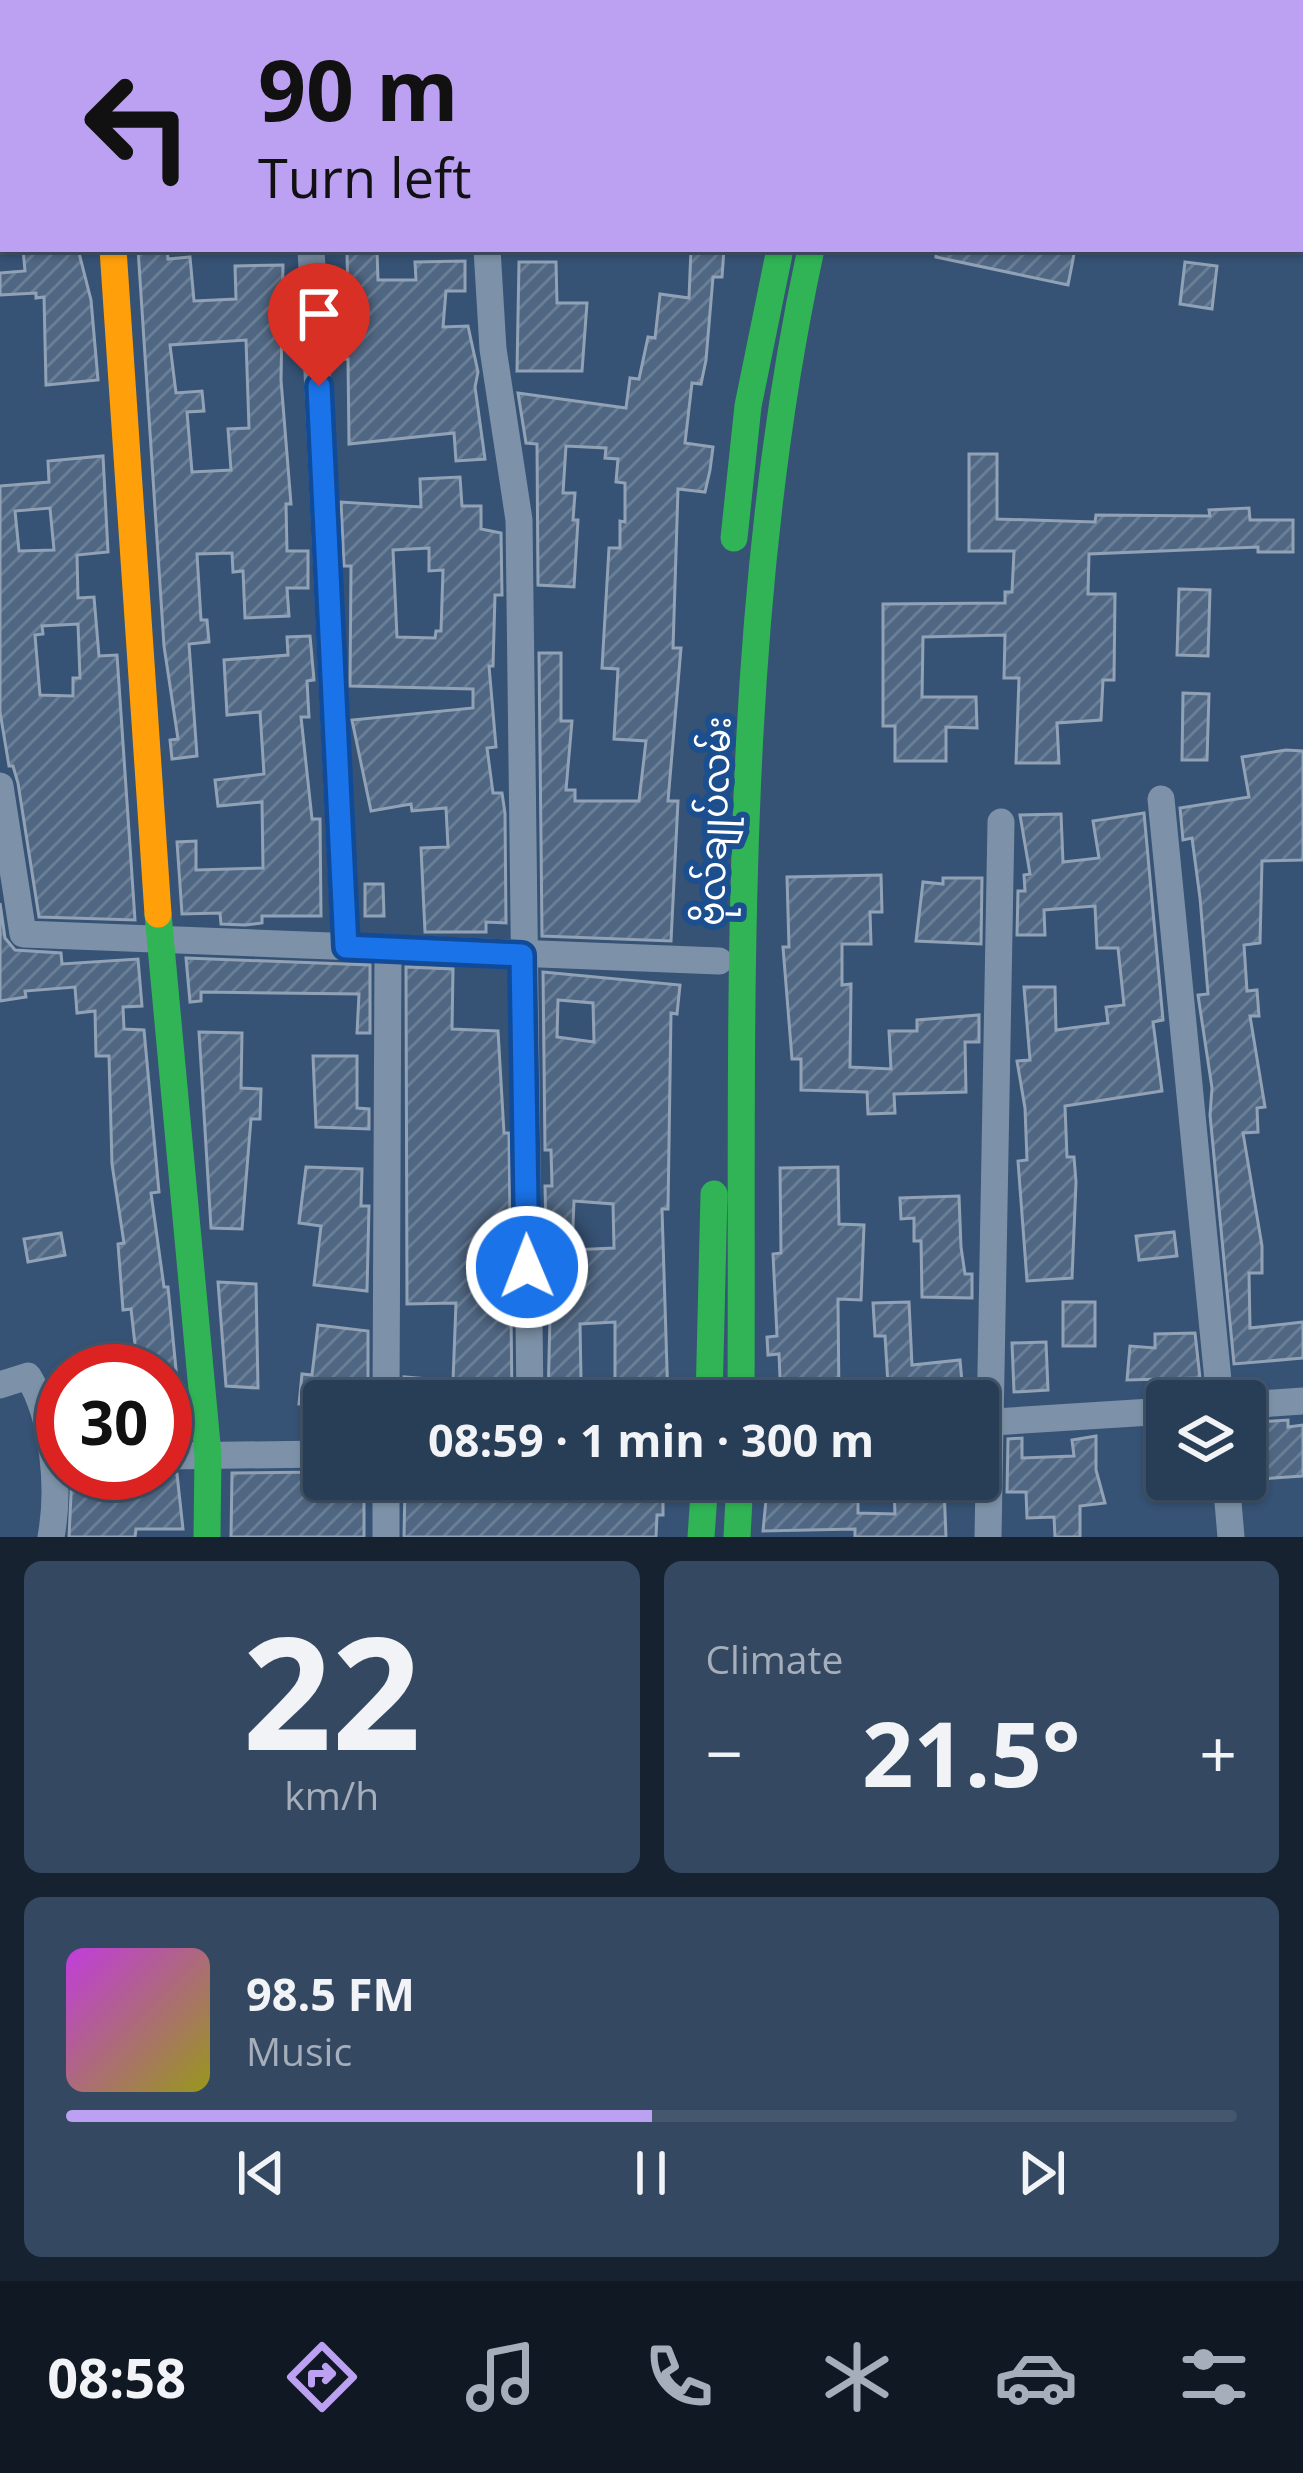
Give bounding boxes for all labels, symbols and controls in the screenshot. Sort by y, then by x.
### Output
text: 90 m [258,31,458,146]
icon: left [60,48,216,204]
text: Turn left [258,140,471,214]
pin [268,263,370,386]
icon: arrive [286,281,352,347]
street label: ဗိုလ်ချုပ်လမ်း [685,715,748,927]
position arrow [464,1204,590,1330]
speed limit sign: 30 [36,1344,192,1500]
map controls [1146,1380,1266,1500]
button: layers [1146,1380,1266,1500]
text: 08:59 · 1 min · 300 m [428,1409,874,1470]
text: 22 [243,1583,421,1796]
text: Climate [706,1632,843,1685]
text: 21.5° [862,1691,1081,1813]
text: − [706,1707,743,1797]
text: + [1199,1707,1237,1797]
text: km/h [284,1768,379,1821]
text: 98.5 FM [246,1963,415,2024]
text: Music [246,2024,352,2077]
icon: previous [228,2140,294,2206]
icon: pause [618,2140,684,2206]
icon: next [1009,2140,1075,2206]
icon: directions [280,2335,364,2419]
icon: music [459,2335,543,2419]
icon: phone [637,2335,721,2419]
icon: climate [815,2335,899,2419]
icon: car [994,2335,1078,2419]
icon: filters [1172,2335,1256,2419]
text: 08:58 [47,2340,186,2414]

